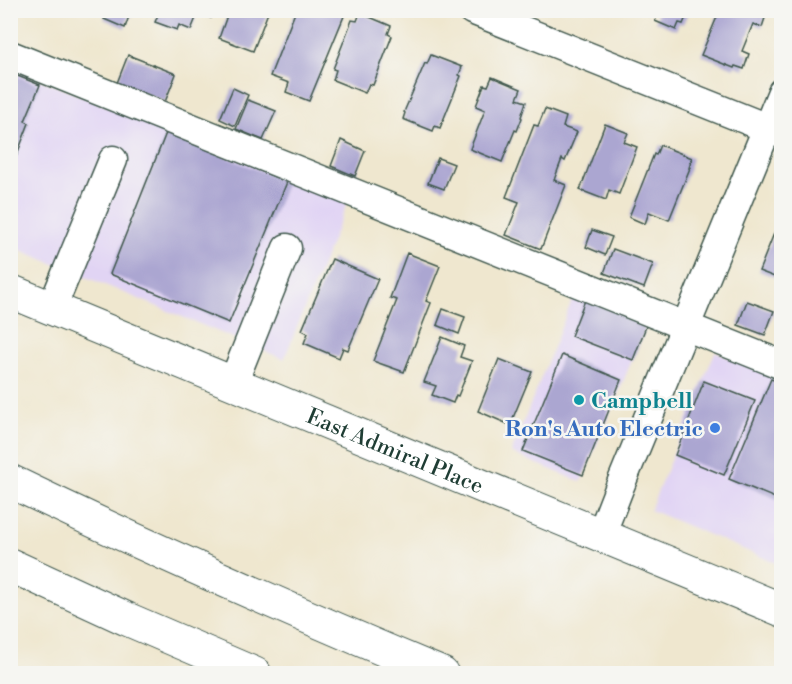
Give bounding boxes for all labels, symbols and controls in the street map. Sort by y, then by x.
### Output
place label: Campbell [591,388,692,415]
marker: Campbell [572,393,586,407]
street label: East Admiral Place [302,403,487,500]
place label: Ron's Auto Electric [505,416,703,443]
marker: Ron's Auto Electric [708,421,722,435]

